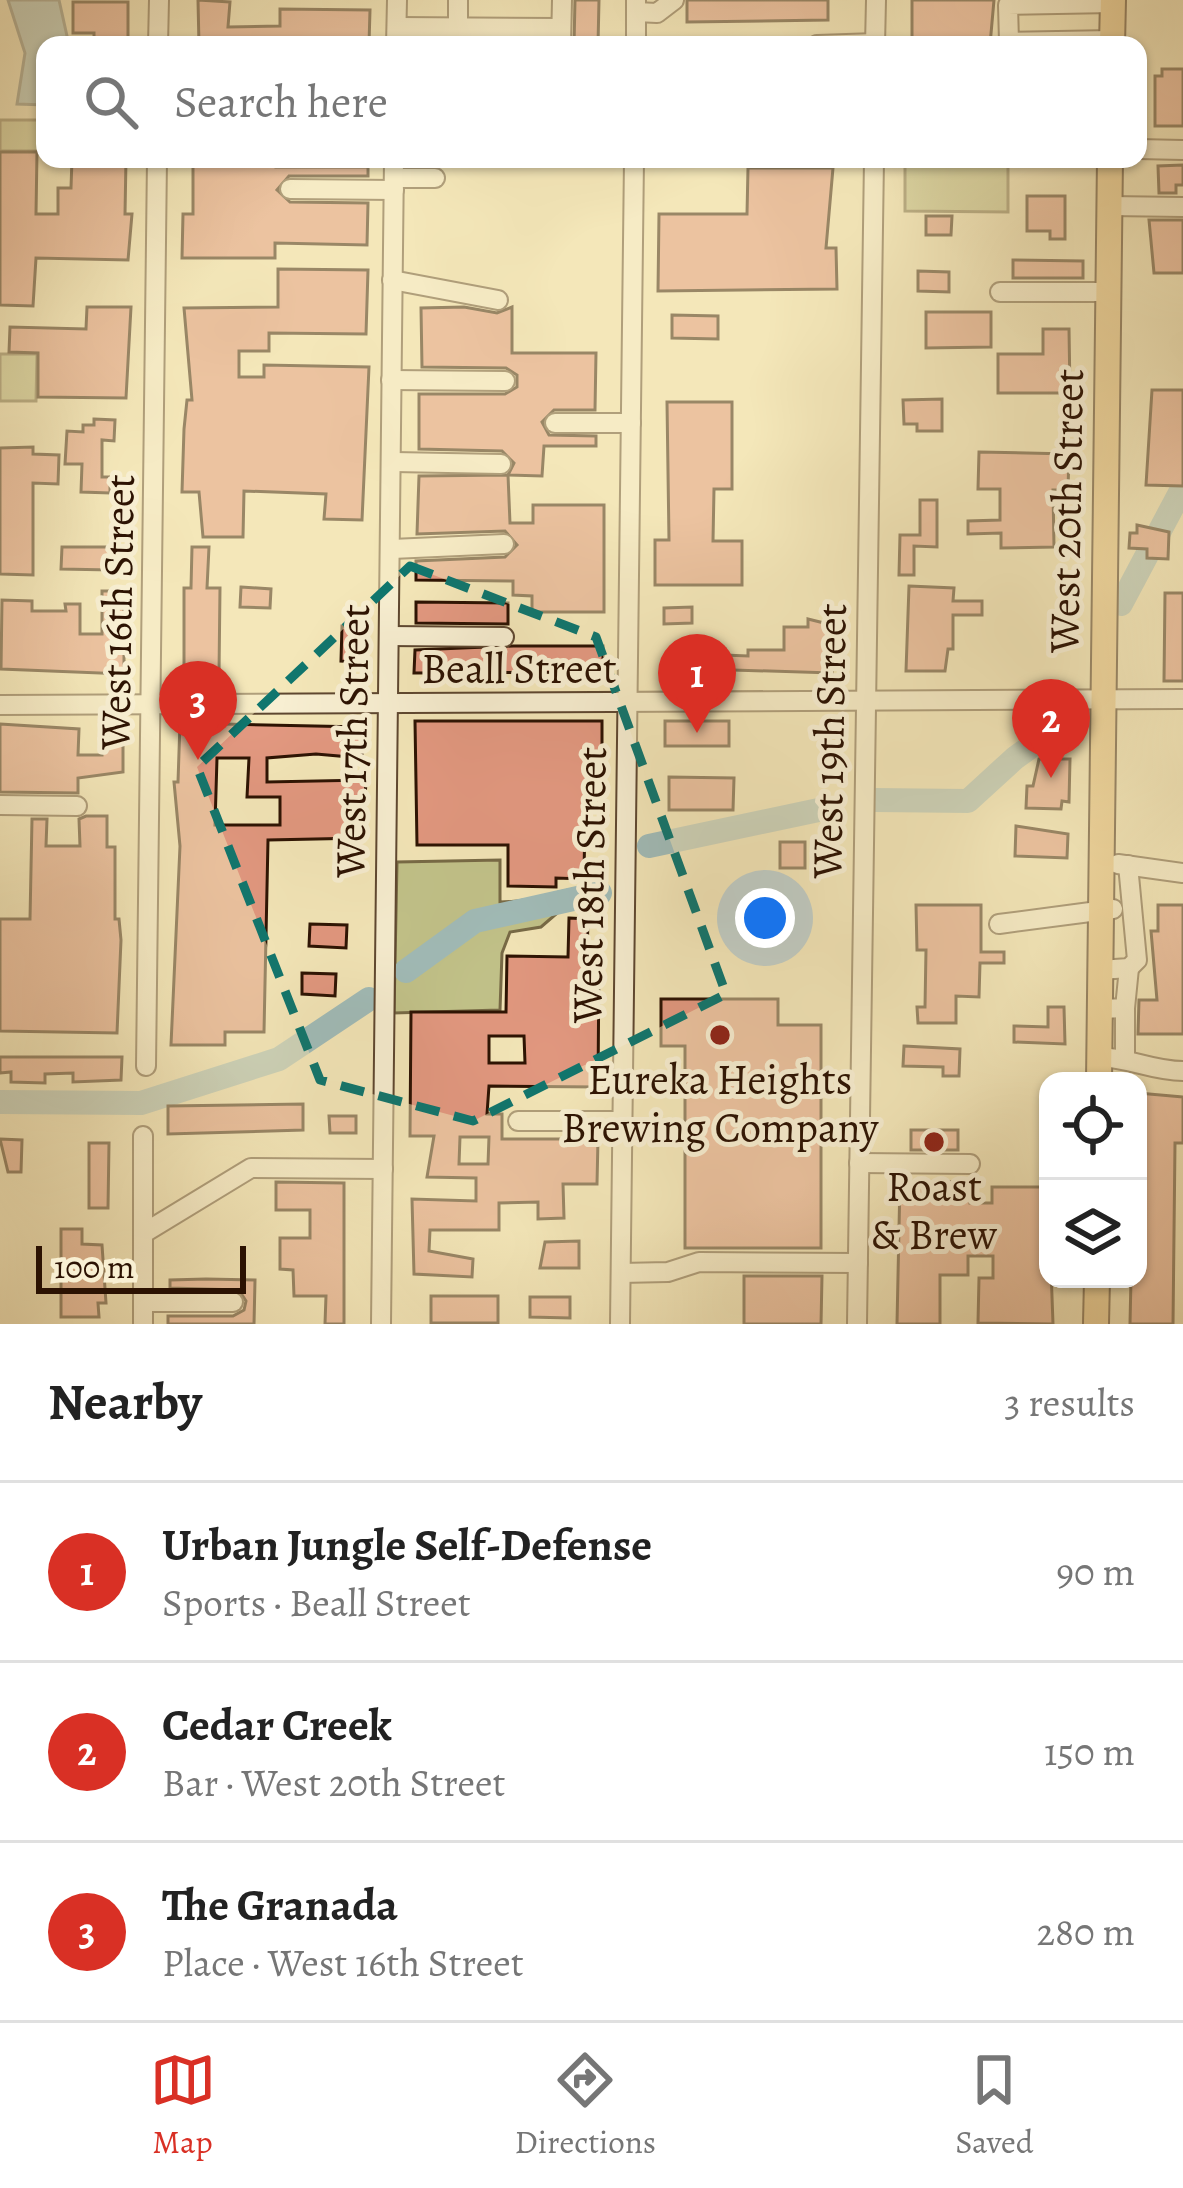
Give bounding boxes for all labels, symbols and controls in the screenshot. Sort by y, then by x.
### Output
search box [36,36,1147,168]
icon: search [78,69,144,135]
text: Search here [174,71,388,133]
street label: West 20th Street [1035,368,1097,655]
street label: West 16th Street [86,474,148,751]
street label: West 19th Street [798,603,860,880]
street label: West 17th Street [321,604,383,879]
pin: 1 [658,634,736,733]
street label: Beall Street [421,640,617,697]
pin: 3 [159,661,237,760]
pin: 2 [1012,679,1090,778]
street label: West 18th Street [558,746,620,1025]
your location [735,888,795,948]
marker: Eureka Heights Brewing Company [707,1022,733,1048]
place label: Eureka Heights Brewing Company [562,1051,880,1156]
map controls [1039,1072,1147,1288]
button: locate [1039,1072,1147,1180]
marker: Roast & Brew [921,1129,947,1155]
place label: Roast & Brew [871,1158,998,1263]
button: layers [1039,1180,1147,1288]
scale bar [36,1240,246,1293]
text: 100 m [54,1244,134,1289]
text: Nearby [48,1367,202,1437]
text: 3 results [1004,1376,1135,1429]
text: Urban Jungle Self-Defense [162,1514,652,1576]
text: 1 [80,1545,94,1598]
text: 90 m [1056,1545,1135,1598]
text: Sports · Beall Street [162,1576,471,1629]
text: Cedar Creek [162,1694,392,1756]
text: 2 [78,1725,96,1778]
text: 150 m [1044,1725,1135,1778]
text: Bar · West 20th Street [162,1756,505,1809]
text: The Granada [162,1874,398,1936]
text: 3 [79,1905,95,1958]
text: 280 m [1037,1905,1135,1958]
text: Place · West 16th Street [162,1936,524,1989]
tab: Map [150,2047,216,2164]
tab: Directions [515,2047,656,2164]
tab: Saved [955,2047,1033,2164]

